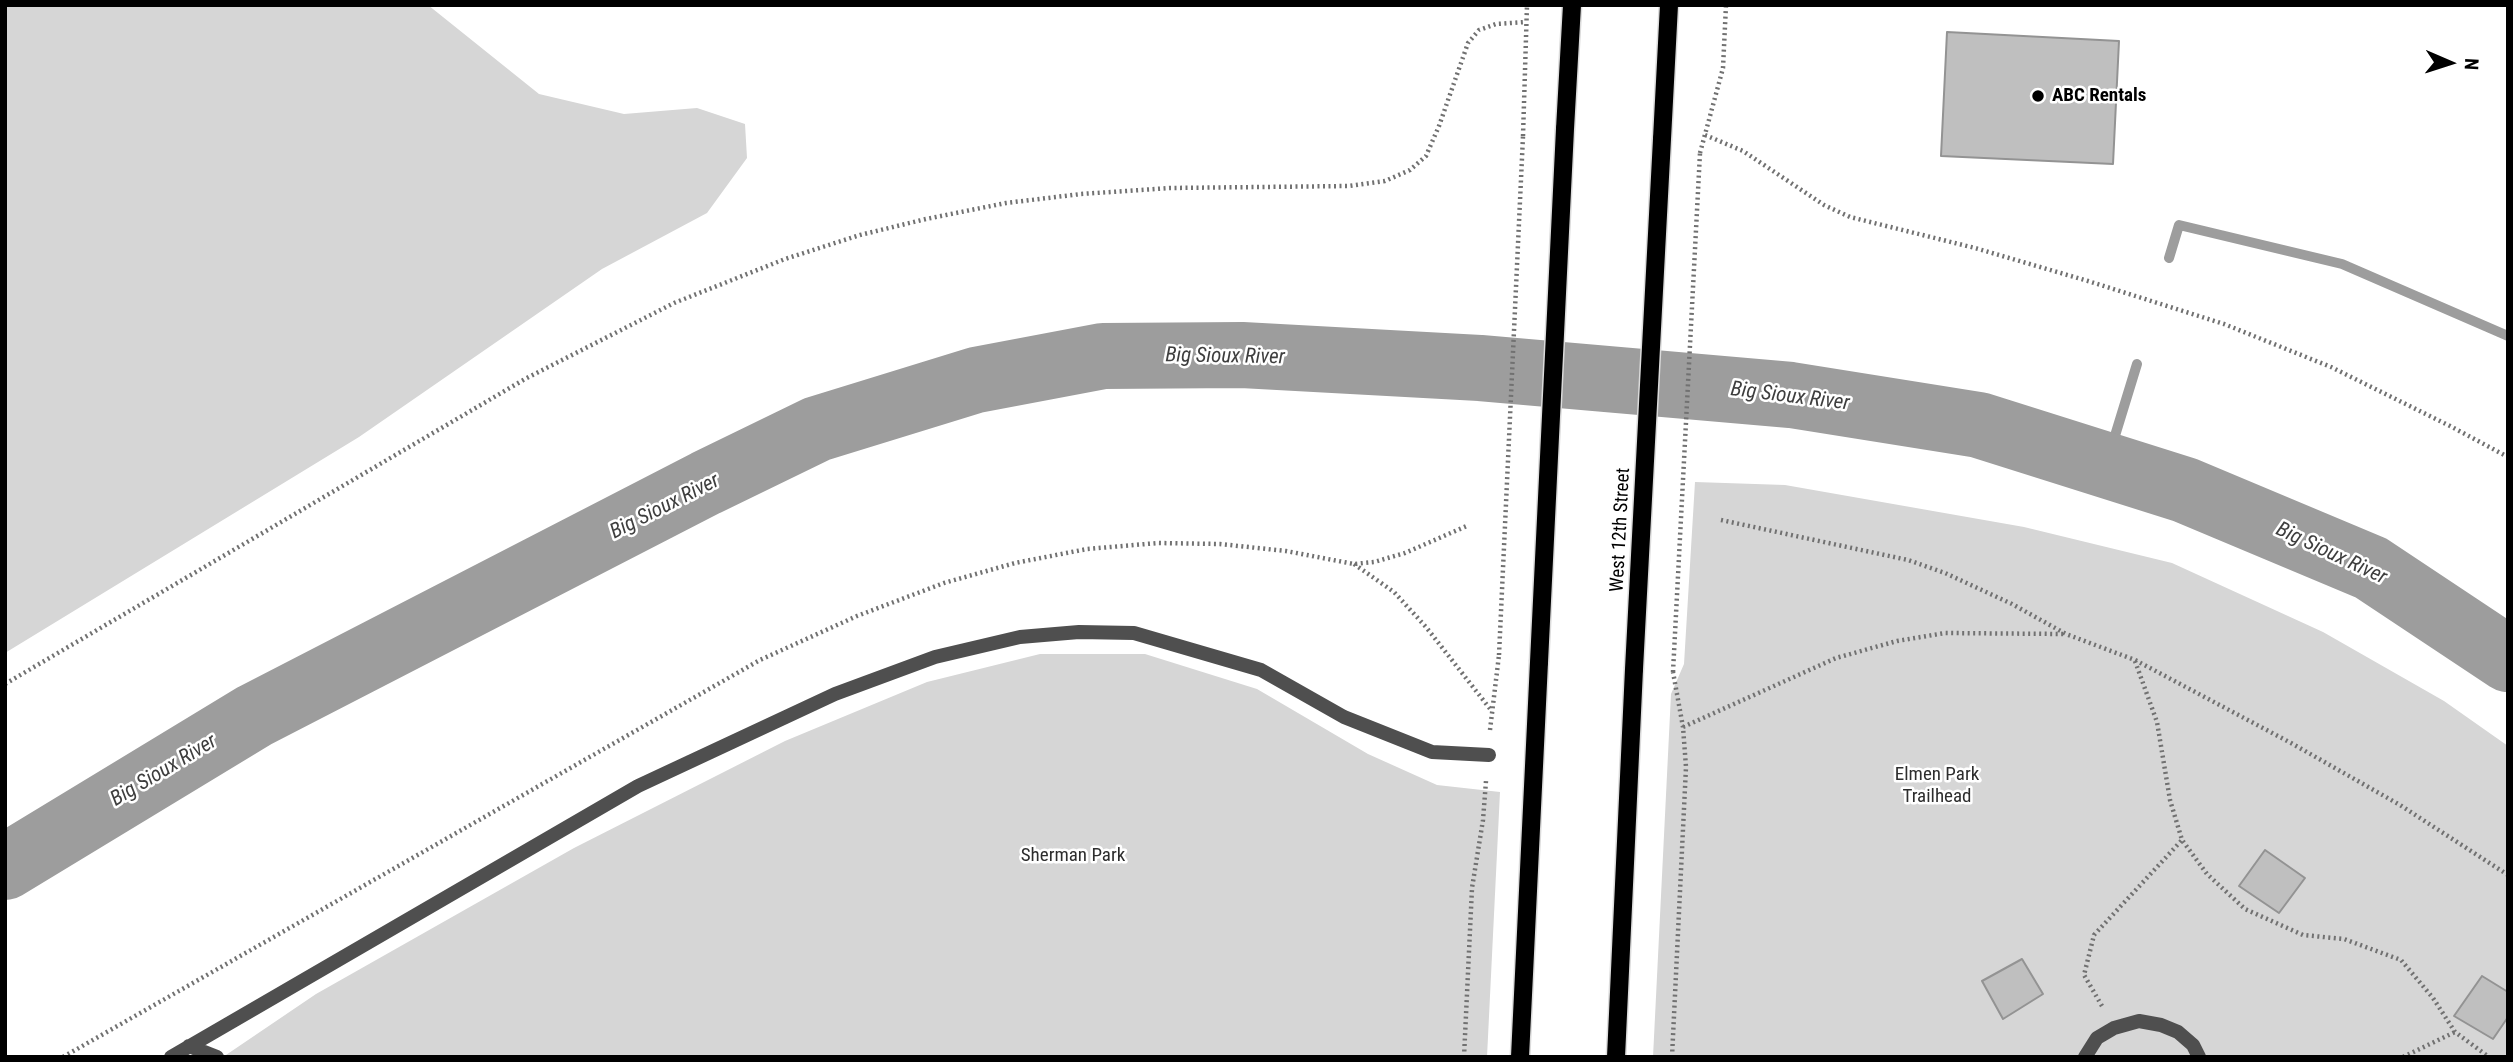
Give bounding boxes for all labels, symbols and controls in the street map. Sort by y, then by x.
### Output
north arrow [2415,28,2485,98]
text: N [2460,58,2483,71]
place label: ABC Rentals [2052,85,2146,107]
marker: ABC Rentals [2030,88,2046,104]
water label: Big Sioux River [1165,343,1285,371]
water label: Big Sioux River [1729,377,1851,417]
street label: West 12th Street [1606,467,1636,593]
water label: Big Sioux River [606,469,724,545]
water label: Big Sioux River [2272,517,2390,591]
water label: Big Sioux River [106,729,222,813]
park label: Elmen Park Trailhead [1895,764,1979,808]
park label: Sherman Park [1021,845,1125,867]

